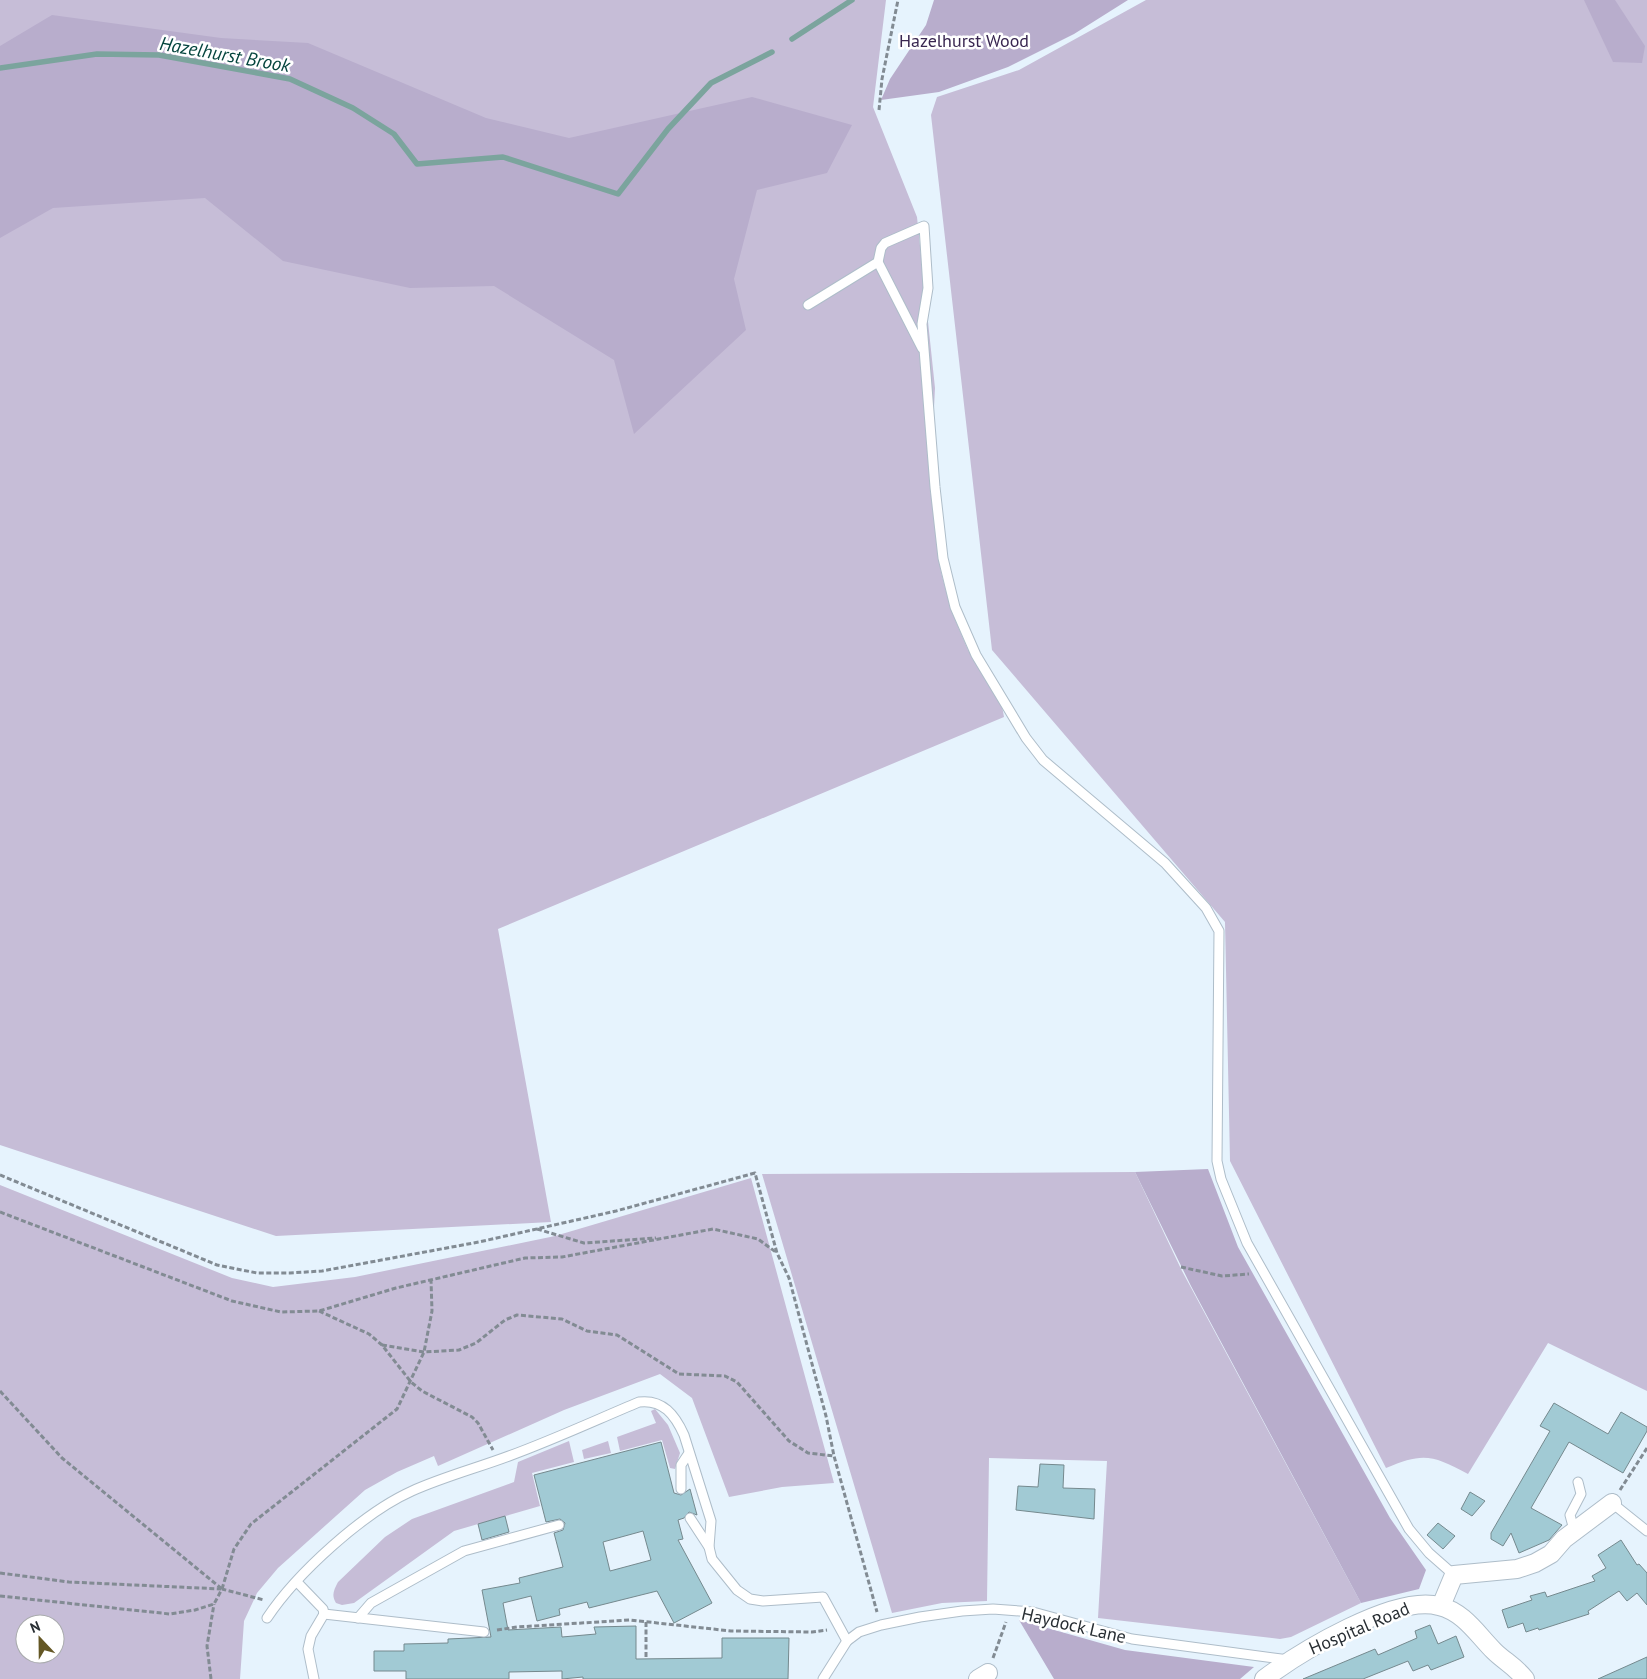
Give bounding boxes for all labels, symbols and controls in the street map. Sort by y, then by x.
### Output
park label: Hazelhurst Wood [899,29,1029,52]
water label: Hazelhurst Brook [158,31,293,78]
street label: Hospital Road [1305,1596,1413,1660]
street label: Haydock Lane [1019,1602,1129,1648]
north arrow [15,1614,65,1664]
text: N [27,1617,43,1637]

